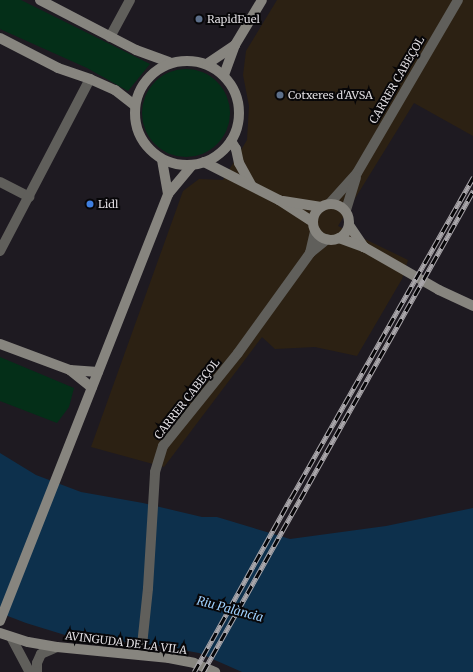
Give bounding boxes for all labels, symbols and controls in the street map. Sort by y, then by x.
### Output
place label: RapidFuel [207,12,260,26]
marker: RapidFuel [194,14,204,24]
street label: CARRER CABEÇOL [367,34,427,126]
place label: Cotxeres d'AVSA [288,88,373,102]
marker: Cotxeres d'AVSA [275,90,285,100]
place label: Lidl [98,197,118,211]
marker: Lidl [85,199,95,209]
street label: CARRER CABEÇOL [152,356,222,442]
water label: Riu Palància [195,593,265,625]
street label: AVINGUDA DE LA VILA [64,629,188,657]

